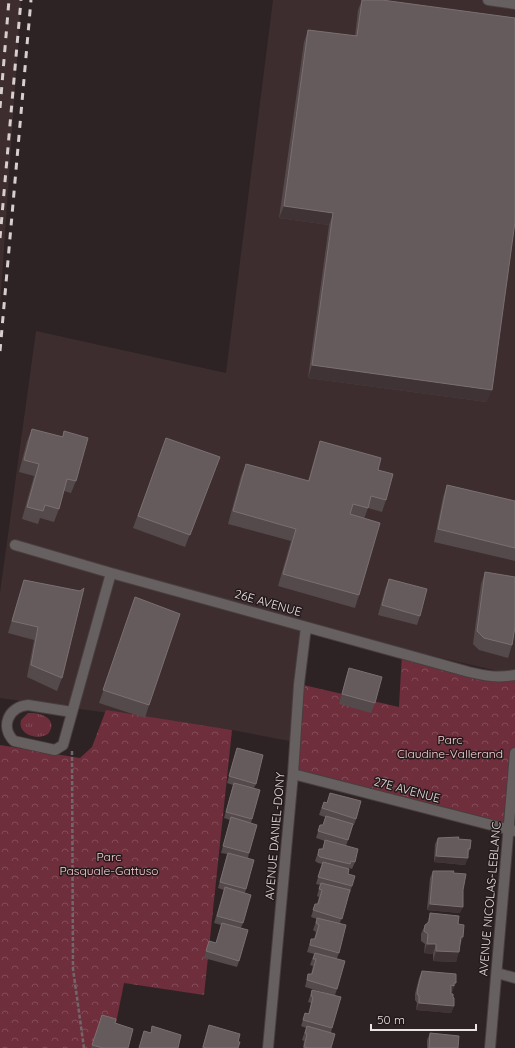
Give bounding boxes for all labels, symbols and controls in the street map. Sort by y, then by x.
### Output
street label: 26E AVENUE [233,586,303,619]
park label: Parc Claudine-Vallerand [397,732,503,761]
street label: AVENUE DANIEL-DONY [261,771,288,900]
street label: 27E AVENUE [372,773,442,806]
street label: AVENUE NICOLAS-LEBLANC [475,821,504,977]
park label: Parc Pasquale-Gattuso [59,849,159,878]
scale bar [371,1006,476,1032]
text: 50 m [377,1012,405,1027]

